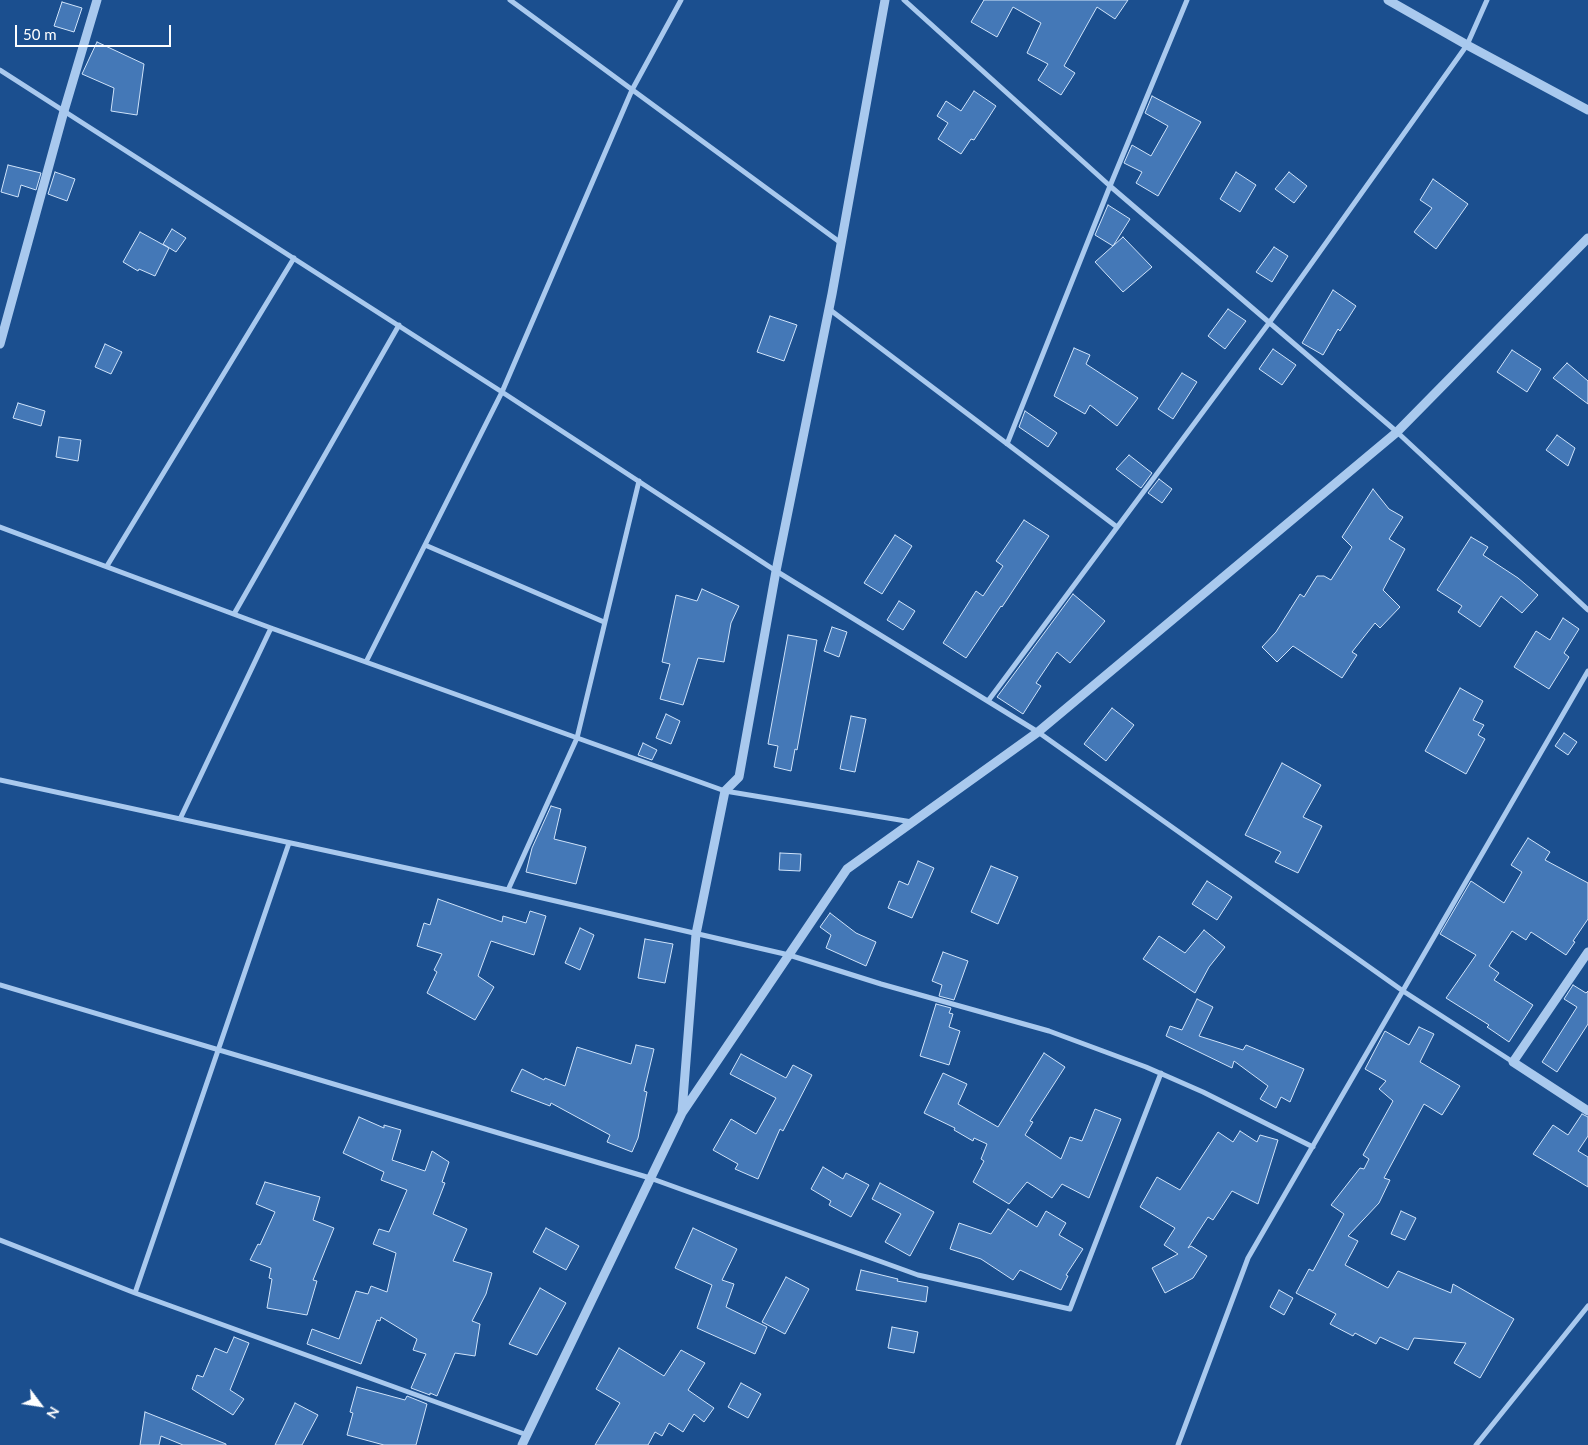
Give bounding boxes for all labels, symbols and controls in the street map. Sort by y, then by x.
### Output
scale bar [18,15,174,47]
text: 50 m [23,25,57,43]
north arrow [15,1380,65,1430]
text: N [43,1404,63,1422]

